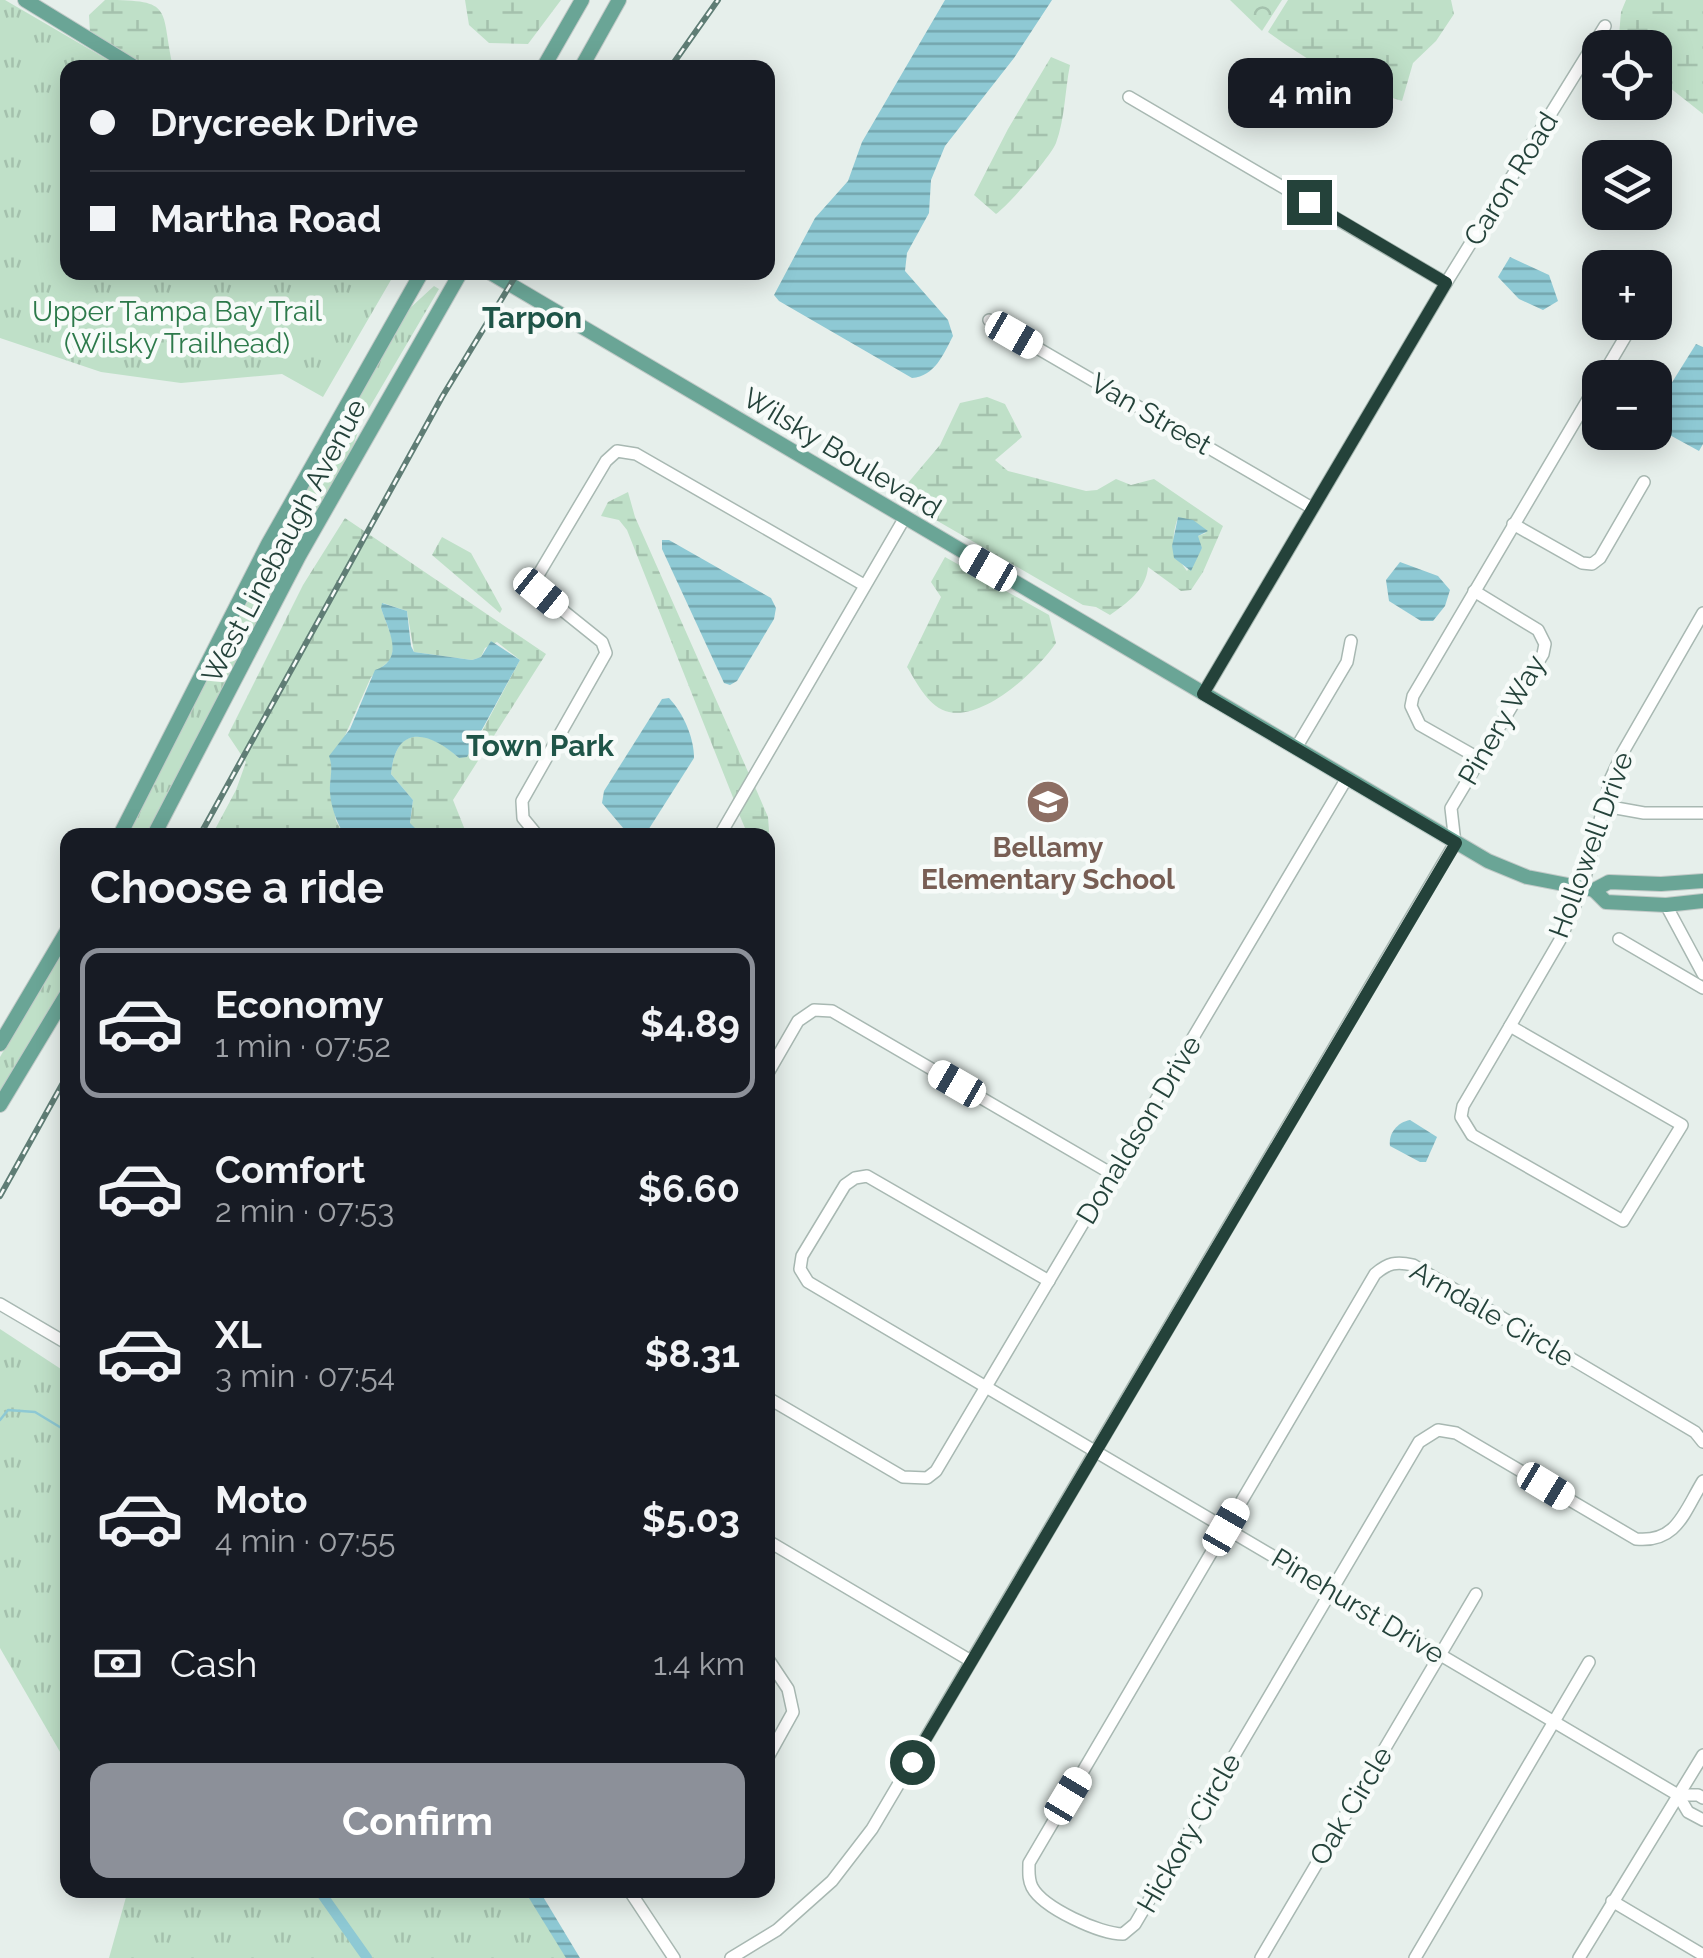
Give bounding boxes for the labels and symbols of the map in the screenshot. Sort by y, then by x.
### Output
callout: 4 min [1226,57,1392,127]
street label: Caron Road [1457,106,1565,252]
route end [1287,180,1332,225]
park label: Upper Tampa Bay Trail (Wilsky Trailhead) [32,295,322,360]
district label: Tarpon [482,300,582,335]
car [981,307,1047,363]
street label: Van Street [1085,366,1218,462]
street label: Wilsky Boulevard [737,381,947,525]
street label: West Linebaugh Avenue [195,394,373,688]
car [955,540,1021,596]
car [508,562,574,624]
street label: Pinery Way [1452,649,1552,791]
district label: Town Park [466,728,614,763]
street label: Hollowell Drive [1542,748,1640,942]
school or university icon: Bellamy Elementary School [1025,779,1071,825]
place label: Bellamy Elementary School [921,831,1175,896]
street label: Donaldson Drive [1070,1030,1208,1230]
car [924,1056,990,1112]
street label: Arndale Circle [1404,1254,1580,1374]
car [1513,1458,1579,1514]
car [1198,1494,1254,1560]
street label: Pinehurst Drive [1266,1541,1450,1671]
route start [890,1740,935,1785]
street label: Oak Circle [1303,1741,1399,1871]
street label: Hickory Circle [1130,1748,1248,1918]
car [1040,1763,1096,1829]

